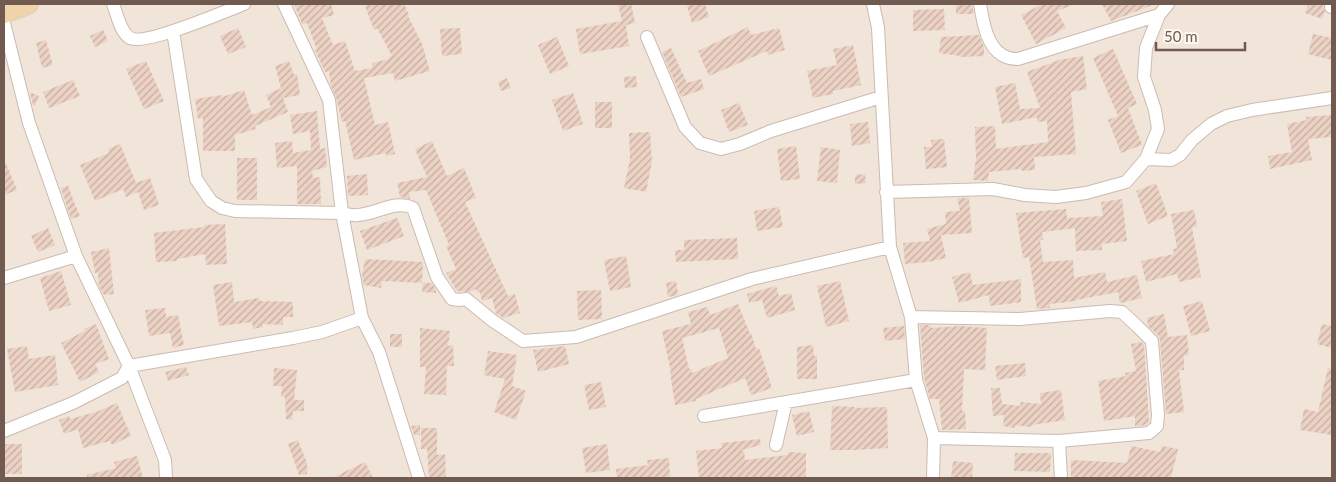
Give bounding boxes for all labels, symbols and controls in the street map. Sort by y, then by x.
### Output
scale bar [1156,20,1245,52]
text: 50 m [1164,27,1198,45]

